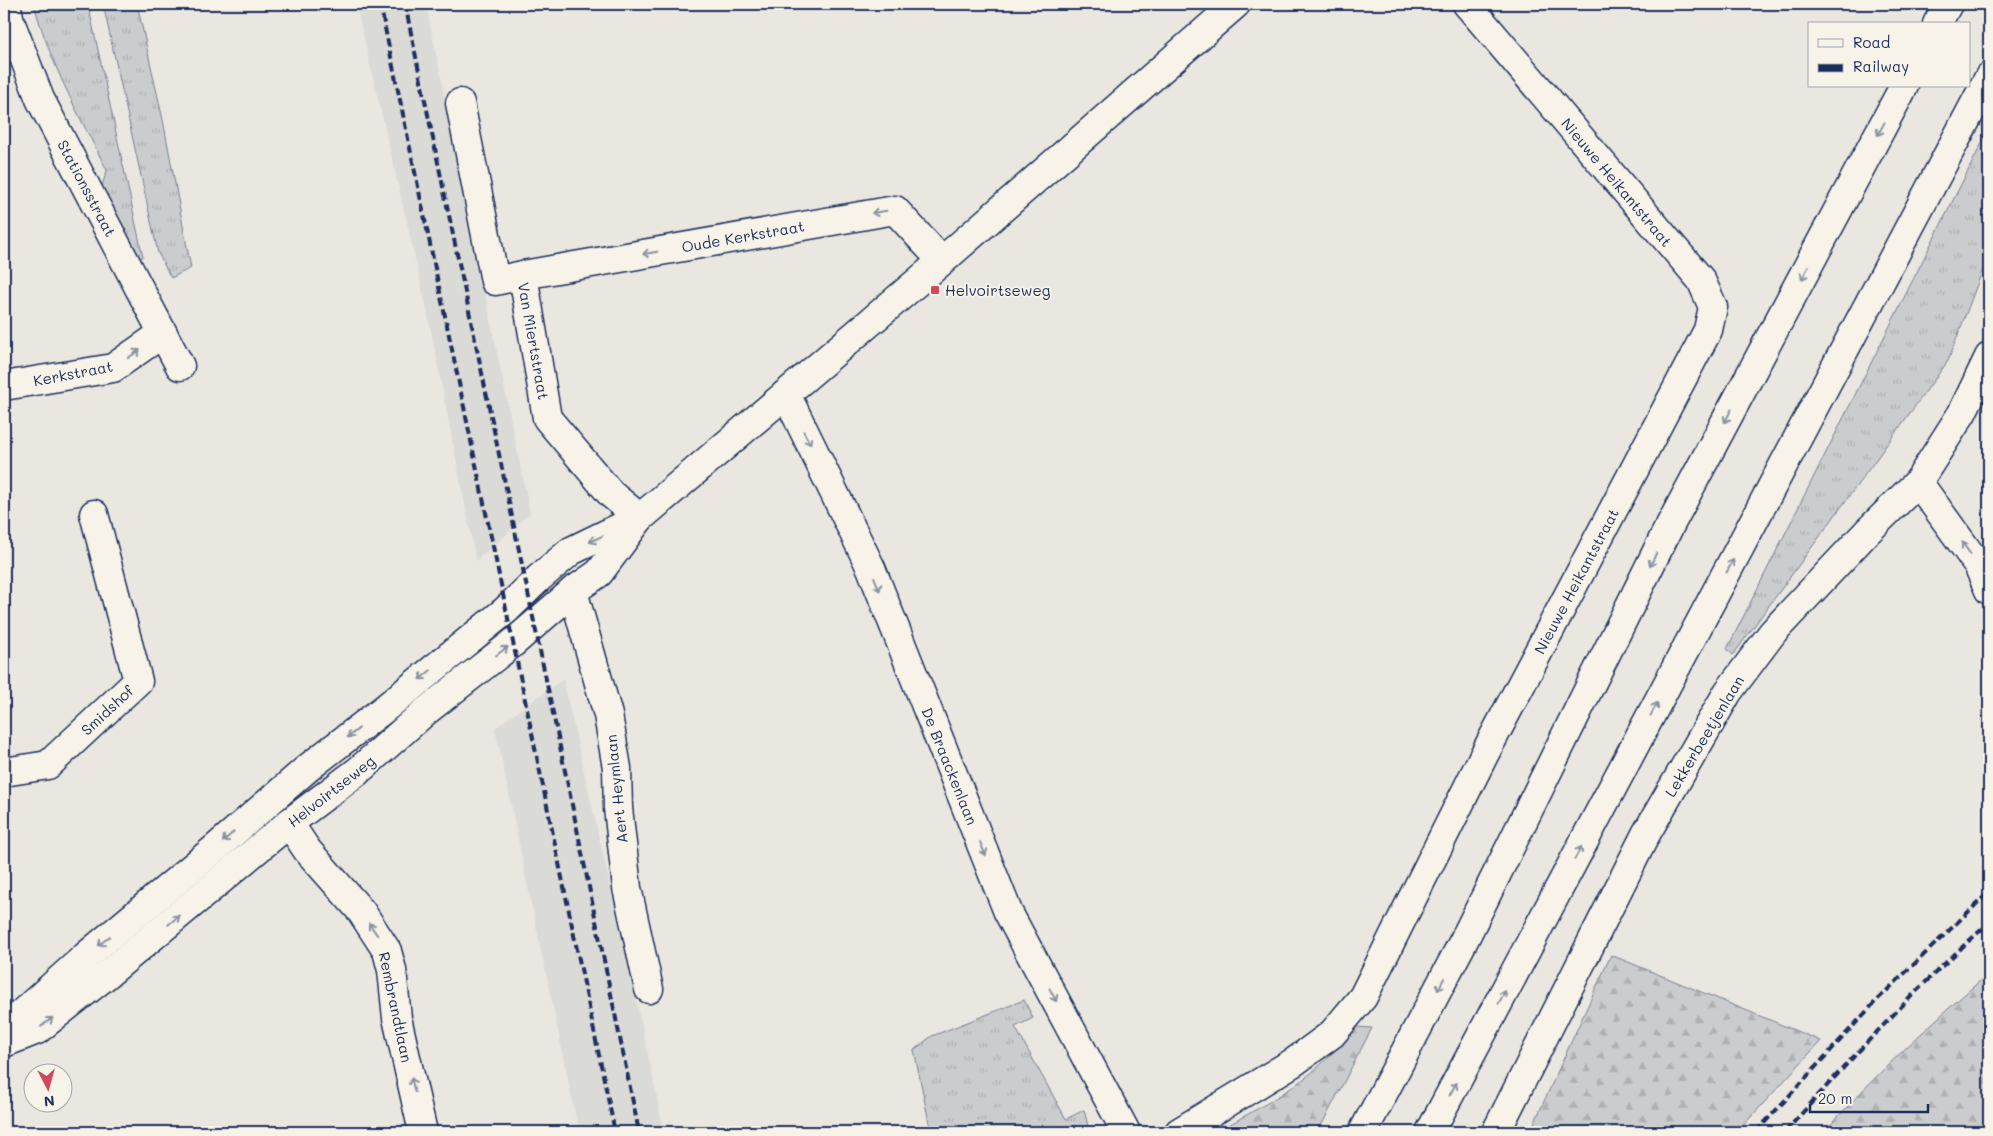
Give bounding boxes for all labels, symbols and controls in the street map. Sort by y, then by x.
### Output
legend [1808,22,1970,88]
text: Road [1853,32,1890,52]
text: Railway [1853,56,1909,76]
street label: Nieuwe Heikantstraat [1557,113,1677,251]
one-way arrow [1876,122,1886,137]
street label: Stationsstraat [53,136,121,240]
one-way arrow [871,208,887,218]
street label: Oude Kerkstraat [680,215,806,257]
one-way arrow [642,248,658,258]
one-way arrow [1800,265,1810,280]
place label: Helvoirtseweg [945,280,1051,300]
street label: Van Miertstraat [514,281,554,401]
marker: Helvoirtseweg [929,284,941,296]
one-way arrow [127,349,141,359]
street label: Kerkstraat [32,355,114,391]
one-way arrow [1723,408,1733,423]
one-way arrow [802,430,812,445]
street label: Nieuwe Heikantstraat [1529,505,1623,657]
one-way arrow [589,535,604,544]
one-way arrow [1961,541,1971,555]
one-way arrow [1648,552,1657,567]
one-way arrow [1726,559,1735,574]
one-way arrow [873,576,883,591]
one-way arrow [495,645,508,656]
one-way arrow [418,670,431,681]
street label: Lekkerbeetjenlaan [1660,672,1748,800]
street label: Smidshof [76,680,138,739]
one-way arrow [1649,702,1659,717]
street label: De Braackenlaan [917,704,983,828]
one-way arrow [346,728,360,738]
street label: Aert Heymlaan [600,734,632,844]
street label: Helvoirtseweg [283,750,379,831]
one-way arrow [222,831,235,843]
one-way arrow [979,841,988,856]
one-way arrow [1574,846,1583,861]
one-way arrow [167,914,180,925]
one-way arrow [368,922,378,936]
one-way arrow [98,935,111,946]
street label: Rembrandtlaan [375,950,417,1064]
one-way arrow [1436,976,1446,991]
one-way arrow [1048,988,1058,1002]
one-way arrow [1497,989,1507,1004]
one-way arrow [40,1016,53,1027]
north arrow [22,1064,72,1114]
one-way arrow [408,1077,417,1093]
scale bar [1810,1081,1928,1113]
one-way arrow [1449,1082,1458,1097]
text: 20 m [1818,1088,1852,1108]
text: N [43,1091,56,1111]

